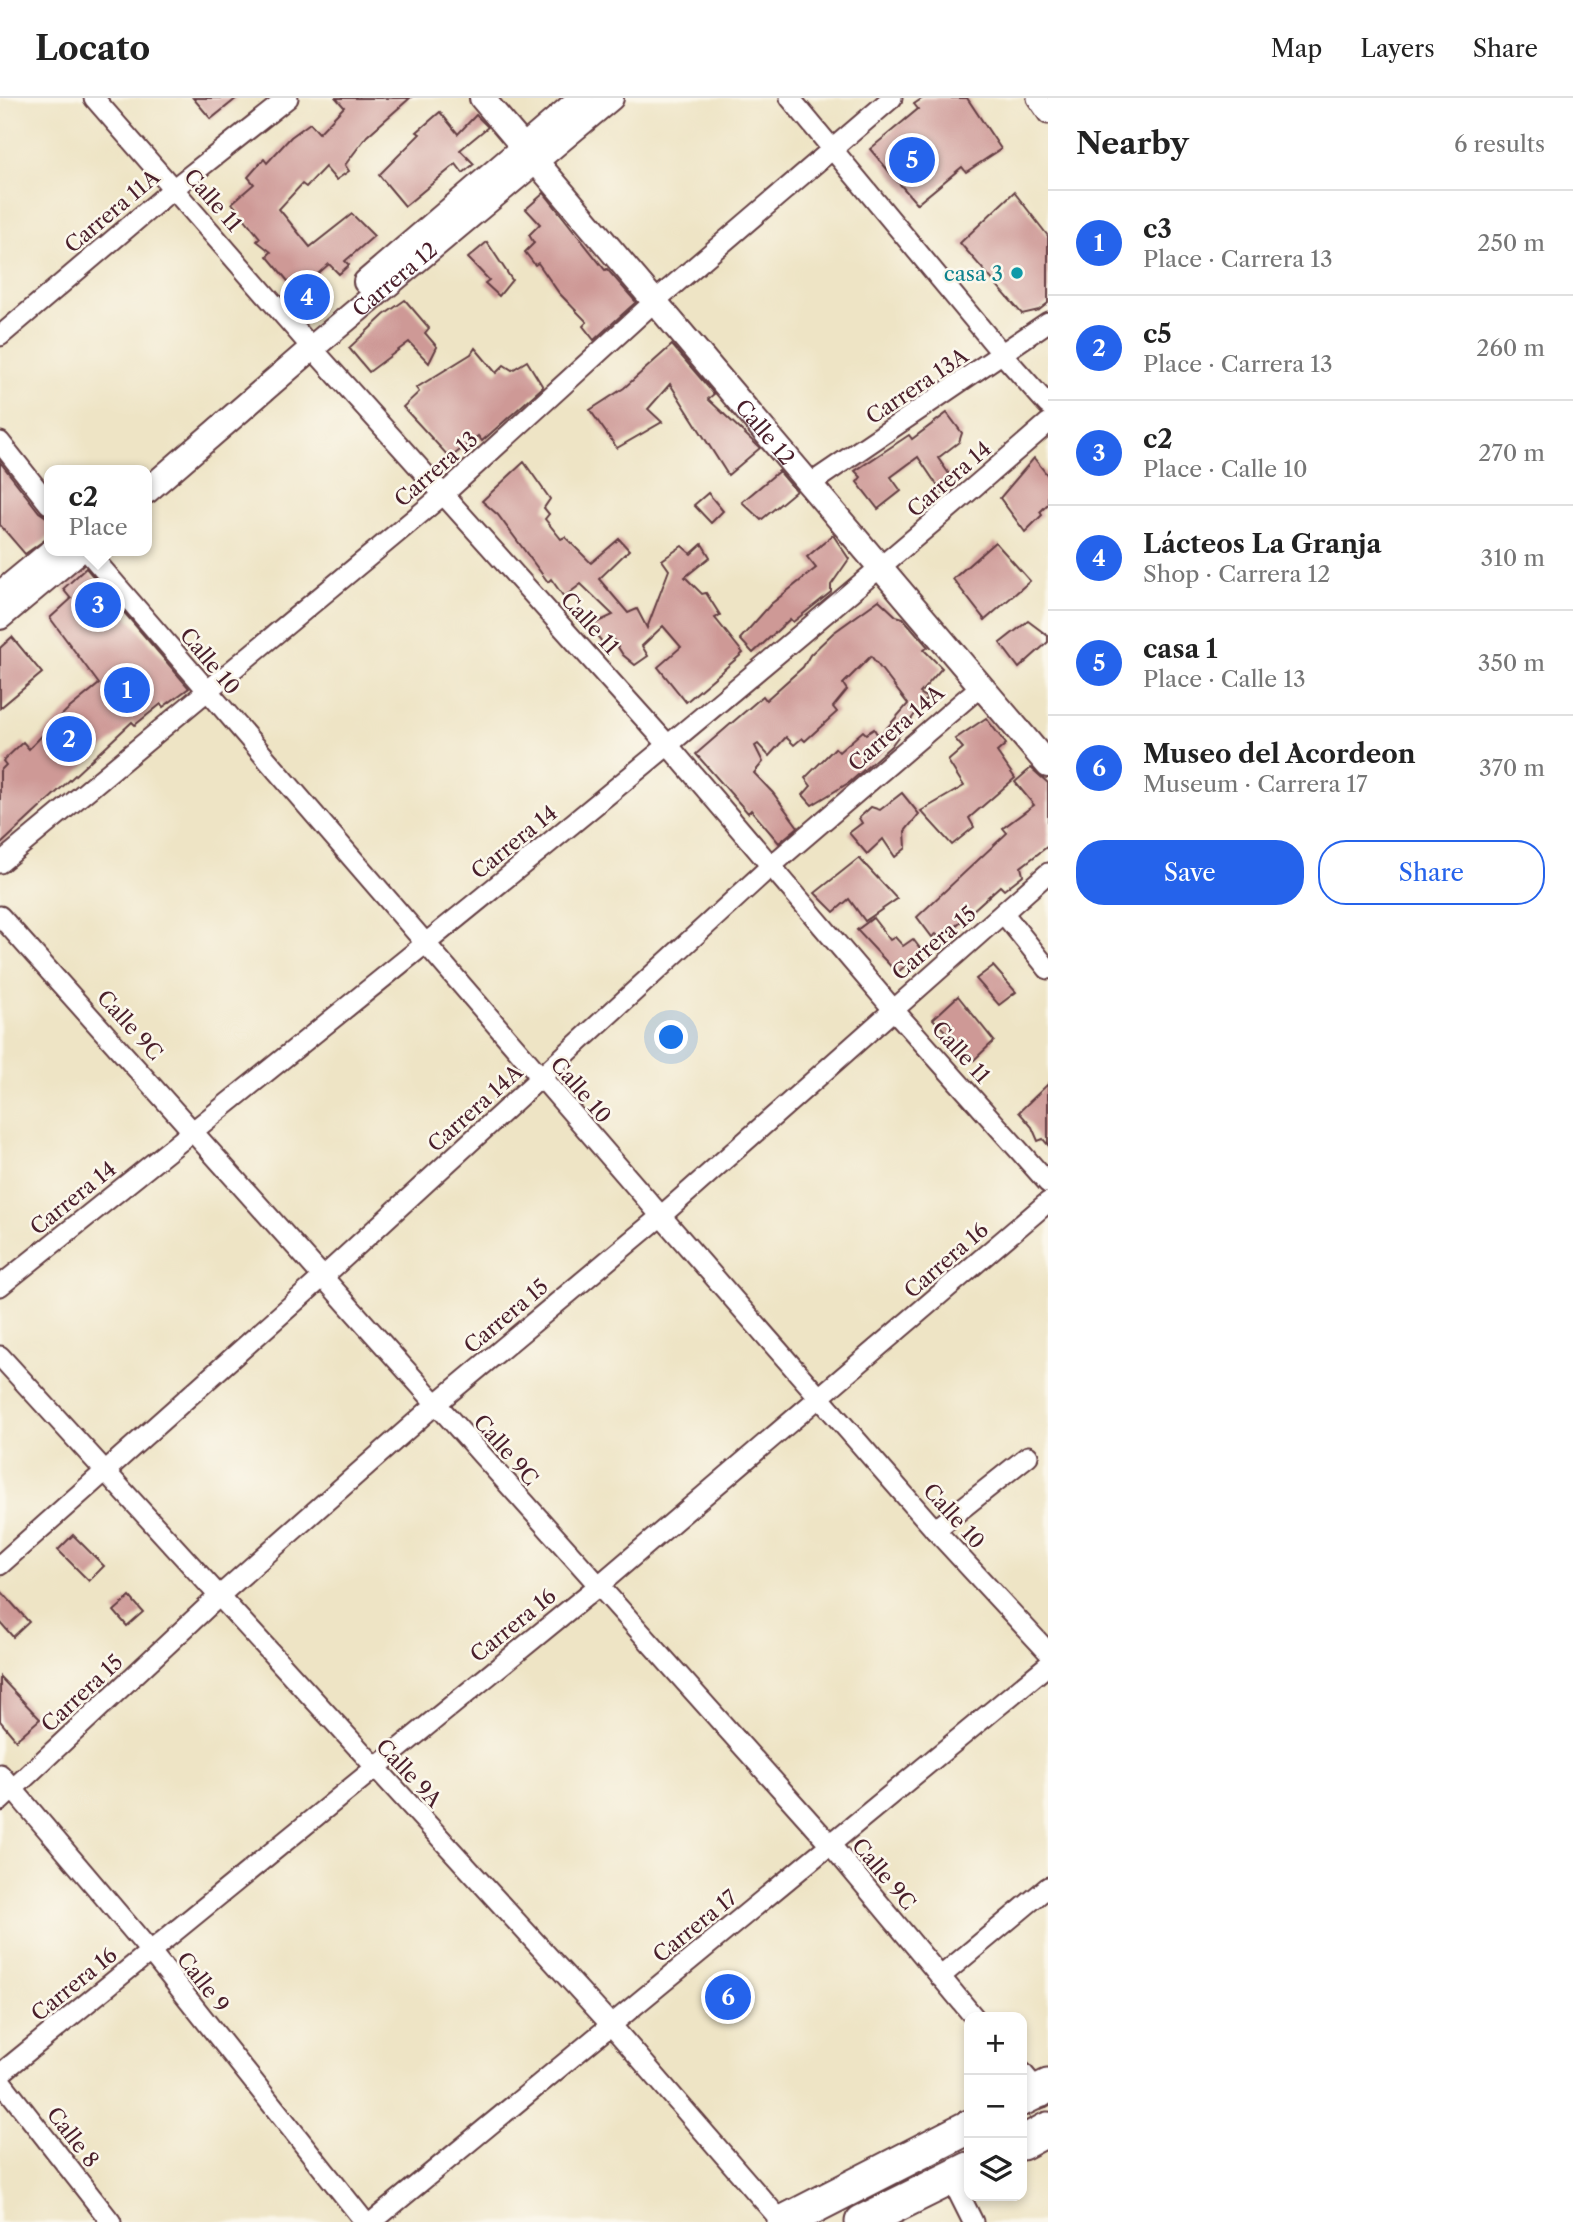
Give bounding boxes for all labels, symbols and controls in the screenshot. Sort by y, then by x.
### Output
text: Locato [35,28,150,69]
text: Map [1271,34,1322,63]
text: Layers [1360,34,1435,63]
text: Share [1473,34,1538,63]
text: Nearby [1076,125,1189,162]
text: 6 results [1454,130,1545,158]
pin: 5 [889,134,935,186]
street label: Carrera 11A [60,164,165,258]
street label: Calle 11 [179,164,247,237]
text: c3 [1143,213,1172,245]
text: 1 [1094,229,1104,257]
text: 250 m [1477,229,1545,257]
street label: Carrera 12 [347,236,442,321]
text: Place · Carrera 13 [1143,245,1333,273]
place label: casa 3 [944,261,1003,286]
marker: casa 3 [1009,265,1025,281]
pin: 4 [284,271,330,323]
text: c5 [1143,318,1172,350]
text: 2 [1092,334,1106,362]
text: 260 m [1476,334,1545,362]
street label: Carrera 13A [861,343,973,429]
text: Place · Carrera 13 [1143,350,1333,378]
street label: Calle 12 [731,394,800,470]
text: c2 [1143,423,1173,455]
street label: Carrera 13 [389,426,483,512]
street label: Carrera 14 [902,436,996,522]
text: 3 [1093,439,1106,467]
text: 270 m [1478,439,1545,467]
text: Place · Calle 10 [1143,455,1308,483]
popup [44,465,152,556]
text: c2 [68,481,98,513]
text: Place [68,513,128,541]
text: Lácteos La Granja [1143,528,1382,560]
text: 4 [1092,544,1106,572]
text: 310 m [1481,544,1545,572]
text: Shop · Carrera 12 [1143,560,1330,588]
pin: 3 [75,579,121,631]
street label: Calle 11 [556,587,624,659]
street label: Calle 10 [175,623,245,699]
text: casa 1 [1143,633,1217,665]
text: 5 [1093,649,1105,677]
text: 350 m [1478,649,1545,677]
pin: 1 [104,664,150,716]
text: Place · Calle 13 [1143,665,1306,693]
street label: Carrera 14A [843,679,949,776]
pin: 2 [46,713,92,765]
text: Museo del Acordeon [1143,738,1416,770]
text: 6 [1092,754,1106,782]
text: 370 m [1479,754,1545,782]
text: Museum · Carrera 17 [1143,770,1368,798]
street label: Carrera 14 [466,800,562,884]
button: Save [1076,840,1304,905]
button: Share [1318,840,1545,905]
street label: Carrera 15 [887,901,981,985]
street label: Calle 9C [92,985,168,1065]
street label: Calle 11 [927,1016,995,1088]
your location [654,1020,688,1054]
street label: Calle 10 [546,1052,616,1128]
street label: Carrera 14A [423,1059,528,1157]
street label: Carrera 14 [25,1156,121,1240]
street label: Carrera 16 [899,1217,993,1303]
street label: Carrera 15 [459,1274,553,1358]
street label: Calle 9C [468,1409,544,1491]
street label: Calle 10 [918,1478,990,1554]
street label: Carrera 16 [465,1583,561,1667]
street label: Carrera 15 [36,1649,128,1737]
street label: Calle 9A [371,1734,447,1813]
street label: Calle 9C [847,1833,921,1915]
street label: Carrera 17 [648,1884,743,1967]
street label: Carrera 16 [26,1942,122,2026]
street label: Calle 9 [172,1947,234,2017]
pin: 6 [705,1971,751,2023]
map controls [964,2012,1027,2201]
button: + [964,2012,1027,2075]
button: − [964,2075,1027,2138]
street label: Calle 8 [42,2102,104,2172]
button: layers [964,2138,1027,2201]

